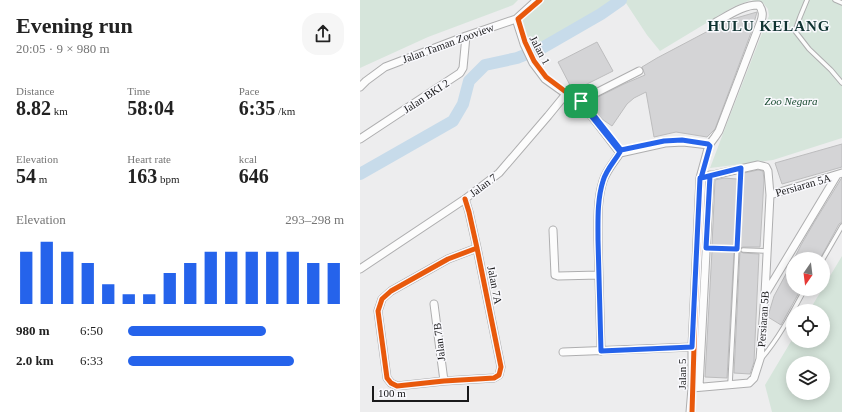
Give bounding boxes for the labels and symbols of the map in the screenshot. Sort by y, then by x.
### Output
district label: HULU KELANG [707,18,831,34]
street label: Jalan Taman Zooview [400,21,496,65]
street label: Jalan 1 [527,34,553,66]
street label: Jalan BKI 2 [401,77,451,115]
pin [564,84,598,118]
park label: Zoo Negara [765,95,818,107]
street label: Jalan 7 [467,171,499,199]
street label: Persiaran 5A [774,171,832,199]
north arrow [786,252,830,296]
street label: Jalan 7A [485,265,505,305]
street label: Persiaran 5B [755,290,771,348]
street label: Jalan 7B [431,322,447,362]
street label: Jalan 5 [676,358,688,389]
scale bar [372,384,469,403]

